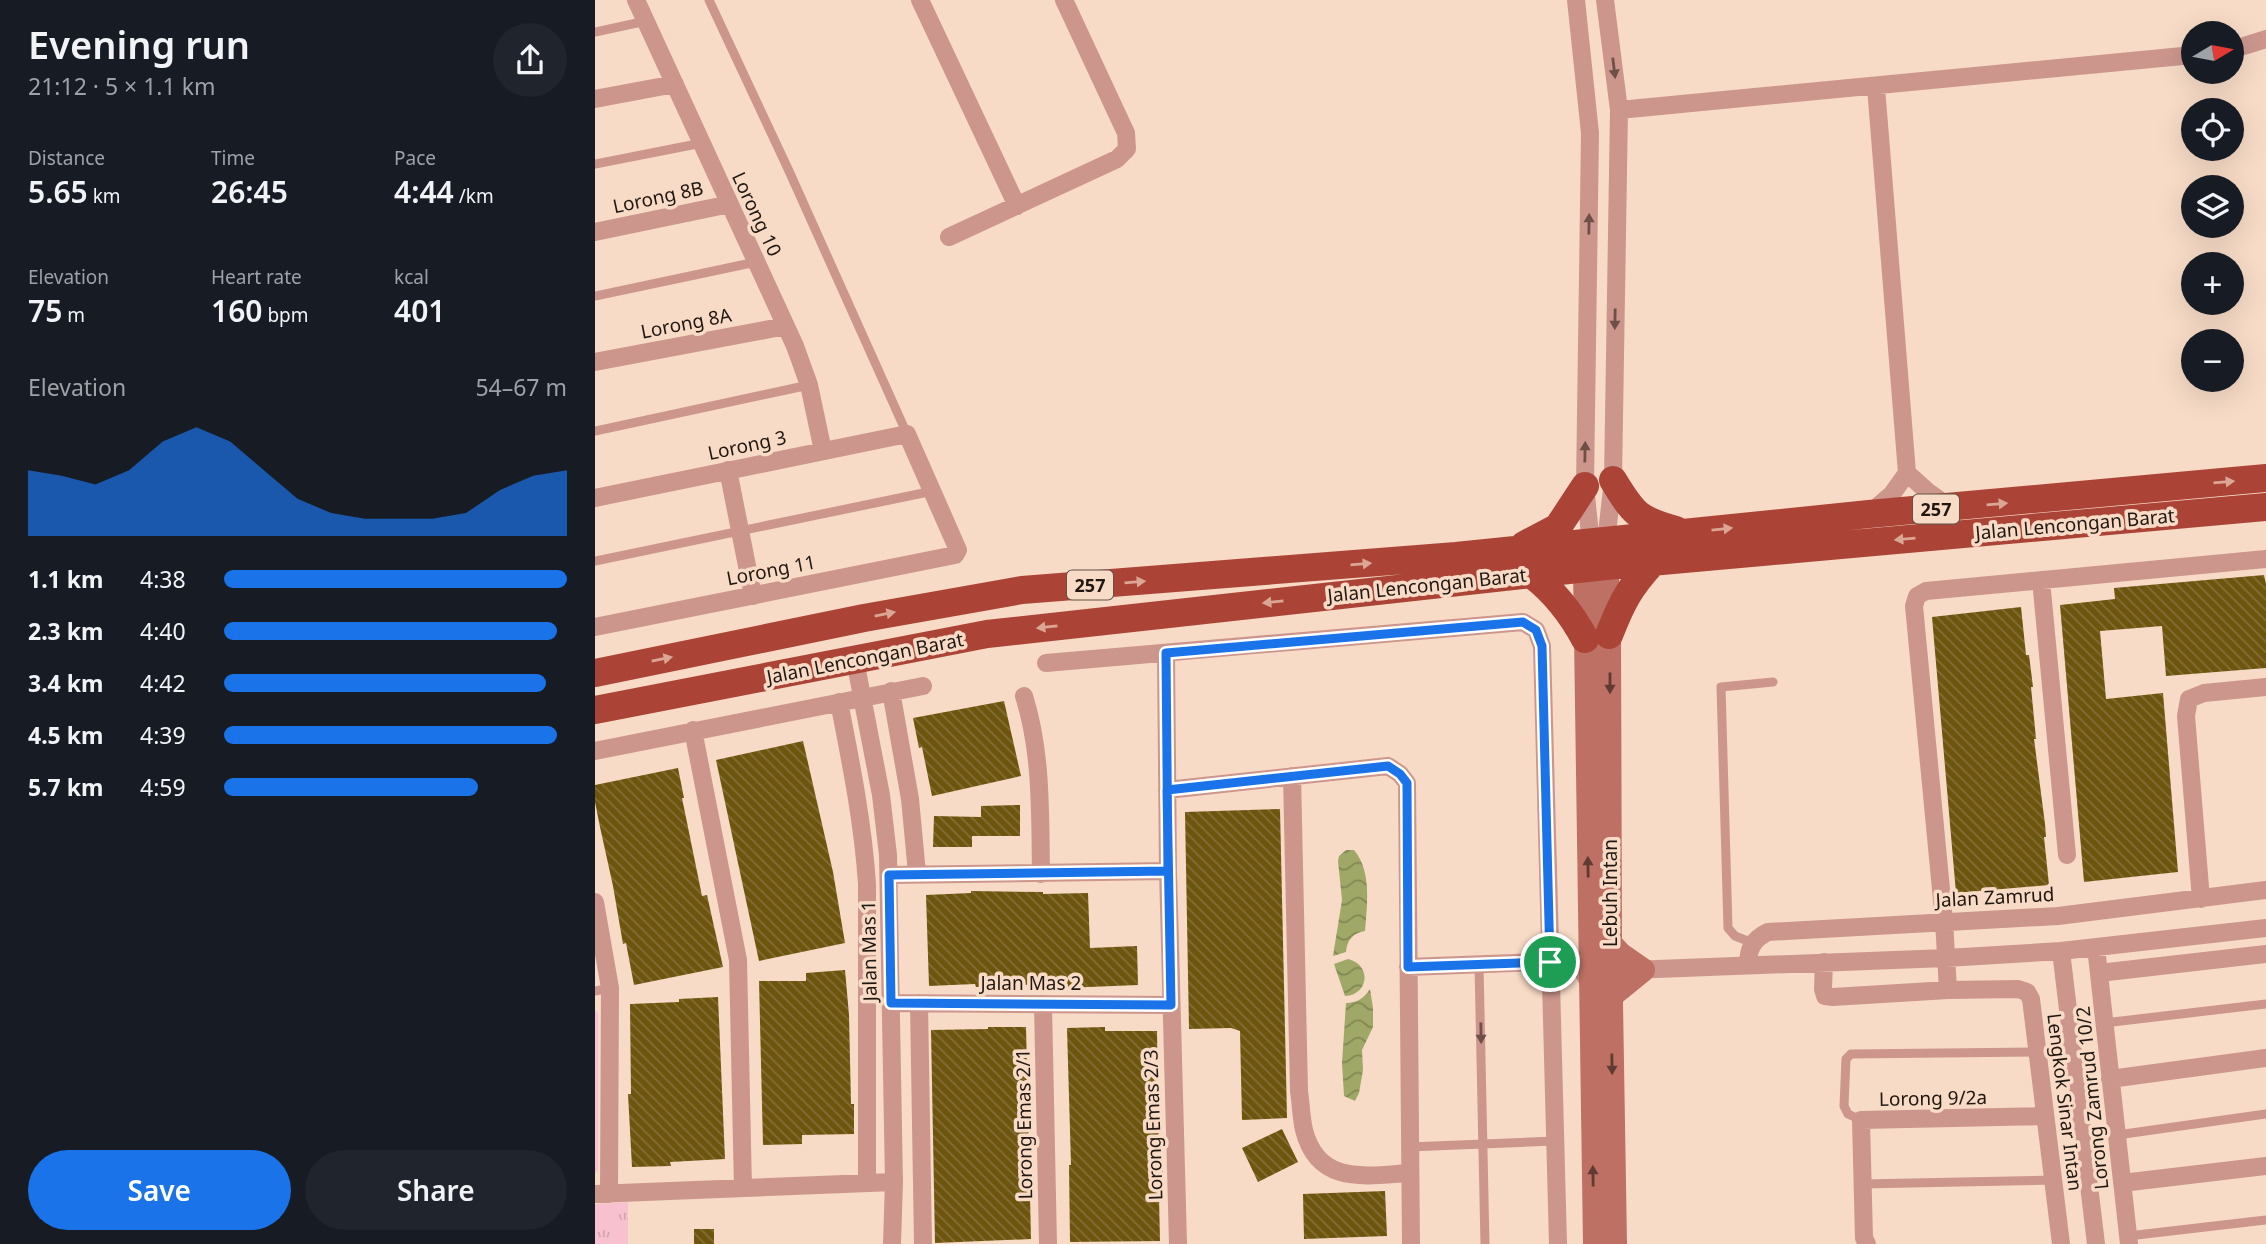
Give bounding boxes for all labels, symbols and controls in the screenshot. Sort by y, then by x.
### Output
text: Evening run [28,18,250,70]
north arrow [2181,21,2243,84]
map controls [2181,21,2244,392]
button: share [493,23,567,97]
one-way arrow [1608,57,1619,79]
text: 21:12 · 5 × 1.1 km [28,70,215,102]
button: locate [2181,98,2244,161]
text: Distance [28,145,105,171]
text: Time [211,145,255,171]
text: Pace [394,145,436,171]
street label: Lorong 10 [726,167,788,261]
text: 5.65 [28,171,88,212]
text: 26:45 [211,171,288,212]
text: 4:44 [394,171,454,212]
street label: Lorong 8B [610,175,706,219]
button: layers [2181,175,2244,238]
text: km [88,183,121,209]
text: /km [454,183,494,209]
one-way arrow [1583,213,1594,235]
button: + [2181,252,2244,315]
text: Elevation [28,264,109,290]
text: Heart rate [211,264,302,290]
text: kcal [394,264,429,290]
text: 75 [28,290,62,331]
text: 160 [211,290,262,331]
text: 401 [394,290,445,331]
street label: Lorong 8A [638,301,734,345]
text: m [62,302,85,328]
text: bpm [262,302,309,328]
one-way arrow [1610,309,1621,331]
button: − [2181,329,2244,392]
text: Elevation [28,371,126,403]
text: 54–67 m [475,371,567,403]
street label: Lorong 3 [705,424,789,466]
one-way arrow [1579,440,1591,462]
one-way arrow [2213,476,2235,487]
road number: 257 [1913,494,1959,524]
one-way arrow [1987,498,2009,509]
street label: Jalan Lencongan Barat [1972,502,2176,546]
one-way arrow [1711,524,1733,535]
one-way arrow [1894,534,1916,545]
street label: Lorong 11 [724,549,818,591]
one-way arrow [1351,558,1373,569]
street label: Jalan Lencongan Barat [1324,562,1528,609]
text: 1.1 km [28,563,103,595]
text: 4:38 [140,563,186,595]
road number: 257 [1067,570,1113,600]
one-way arrow [1124,576,1146,587]
one-way arrow [1262,597,1284,608]
one-way arrow [874,609,896,620]
text: 2.3 km [28,615,103,647]
text: 4:40 [140,615,186,647]
one-way arrow [1036,622,1058,633]
street label: Jalan Lencongan Barat [762,626,966,690]
one-way arrow [651,654,673,665]
text: 3.4 km [28,667,103,699]
text: 4:42 [140,667,186,699]
one-way arrow [1604,673,1616,695]
text: 4.5 km [28,719,103,751]
text: 4:39 [140,719,186,751]
text: 5.7 km [28,771,103,803]
text: 4:59 [140,771,186,803]
street label: Lebuh Intan [1597,839,1623,947]
one-way arrow [1582,856,1594,878]
street label: Jalan Zamrud [1933,881,2055,913]
street label: Jalan Mas 1 [855,900,883,1004]
pin [1520,932,1580,992]
icon: arrive [1531,943,1569,981]
street label: Jalan Mas 2 [979,970,1081,996]
street label: Lorong Zamrud 10/2 [2069,1005,2115,1191]
street label: Lengkok Sinar Intan [2041,1012,2089,1192]
one-way arrow [1475,1022,1486,1044]
street label: Lorong Emas 2/1 [1010,1048,1038,1200]
street label: Lorong Emas 2/3 [1137,1049,1169,1201]
one-way arrow [1606,1053,1618,1075]
street label: Lorong 9/2a [1879,1084,1987,1112]
button: Save [28,1150,291,1230]
button: Share [305,1150,567,1230]
one-way arrow [1588,1165,1599,1187]

